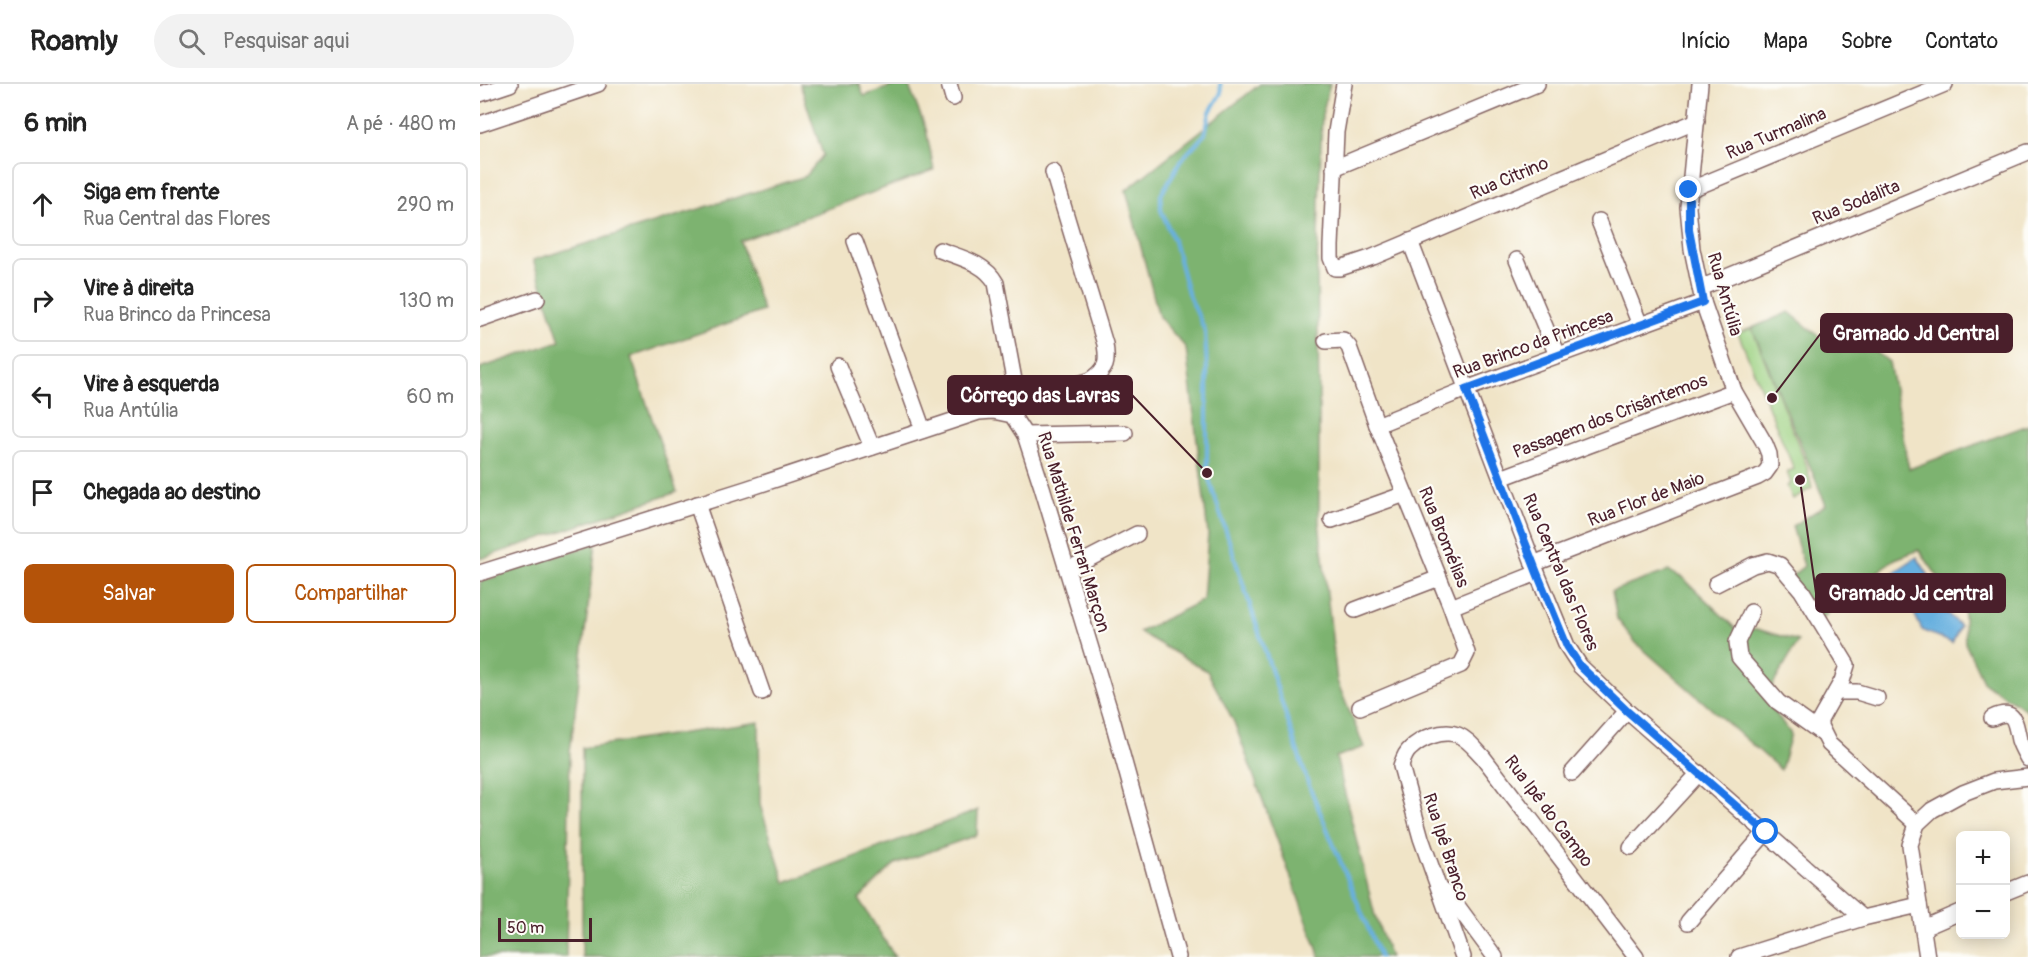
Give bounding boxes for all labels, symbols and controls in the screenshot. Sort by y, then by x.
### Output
search box [154,14,574,68]
text: Roamly [30,24,118,59]
icon: search [175,25,208,58]
text: Pesquisar aqui [223,27,349,55]
text: Início [1681,28,1730,55]
text: Mapa [1763,28,1808,55]
text: Sobre [1841,28,1892,55]
text: Contato [1925,28,1998,55]
street label: Rua Turmalina [1722,102,1830,165]
text: 6 min [24,107,87,139]
text: A pé · 480 m [346,111,456,136]
street label: Rua Citrino [1467,152,1552,205]
street label: Rua Sodalita [1809,175,1903,230]
route end [1675,176,1701,202]
text: Siga em frente [83,178,219,206]
icon: ahead [26,188,59,221]
text: 290 m [397,192,454,217]
text: Rua Central das Flores [83,206,270,231]
street label: Rua Antúlia [1702,250,1747,339]
text: Vire à direita [83,274,194,302]
icon: right [26,284,59,317]
text: 130 m [399,288,454,313]
text: Rua Brinco da Princesa [83,302,271,327]
street label: Rua Brinco da Princesa [1450,305,1617,384]
callout: Gramado Jd Central [1821,314,2012,352]
text: Gramado Jd Central [1832,321,2000,346]
street label: Passagem dos Crisântemos [1510,369,1711,464]
text: Vire à esquerda [83,370,219,398]
callout: Córrego das Lavras [948,376,1132,414]
icon: left [26,380,59,413]
text: Córrego das Lavras [960,383,1120,408]
text: 60 m [407,384,454,409]
text: Rua Antúlia [83,398,178,423]
street label: Rua Mathilde Ferrari Marçon [1032,429,1115,635]
street label: Rua Flor de Maio [1585,467,1708,532]
icon: arrive [26,476,59,509]
text: Chegada ao destino [83,478,261,506]
street label: Rua Bromélias [1413,483,1474,591]
street label: Rua Central das Flores [1517,490,1604,654]
button: Salvar [24,564,234,623]
button: Compartilhar [246,564,456,623]
callout: Gramado Jd central [1816,574,2005,612]
text: Gramado Jd central [1829,581,1993,606]
street label: Rua Ipê do Campo [1499,751,1598,872]
street label: Rua Ipê Branco [1417,790,1474,904]
route start [1752,818,1778,844]
map controls [1956,831,2010,939]
button: + [1956,831,2010,885]
button: − [1956,885,2010,939]
scale bar [498,915,592,942]
text: 50 m [507,918,544,938]

